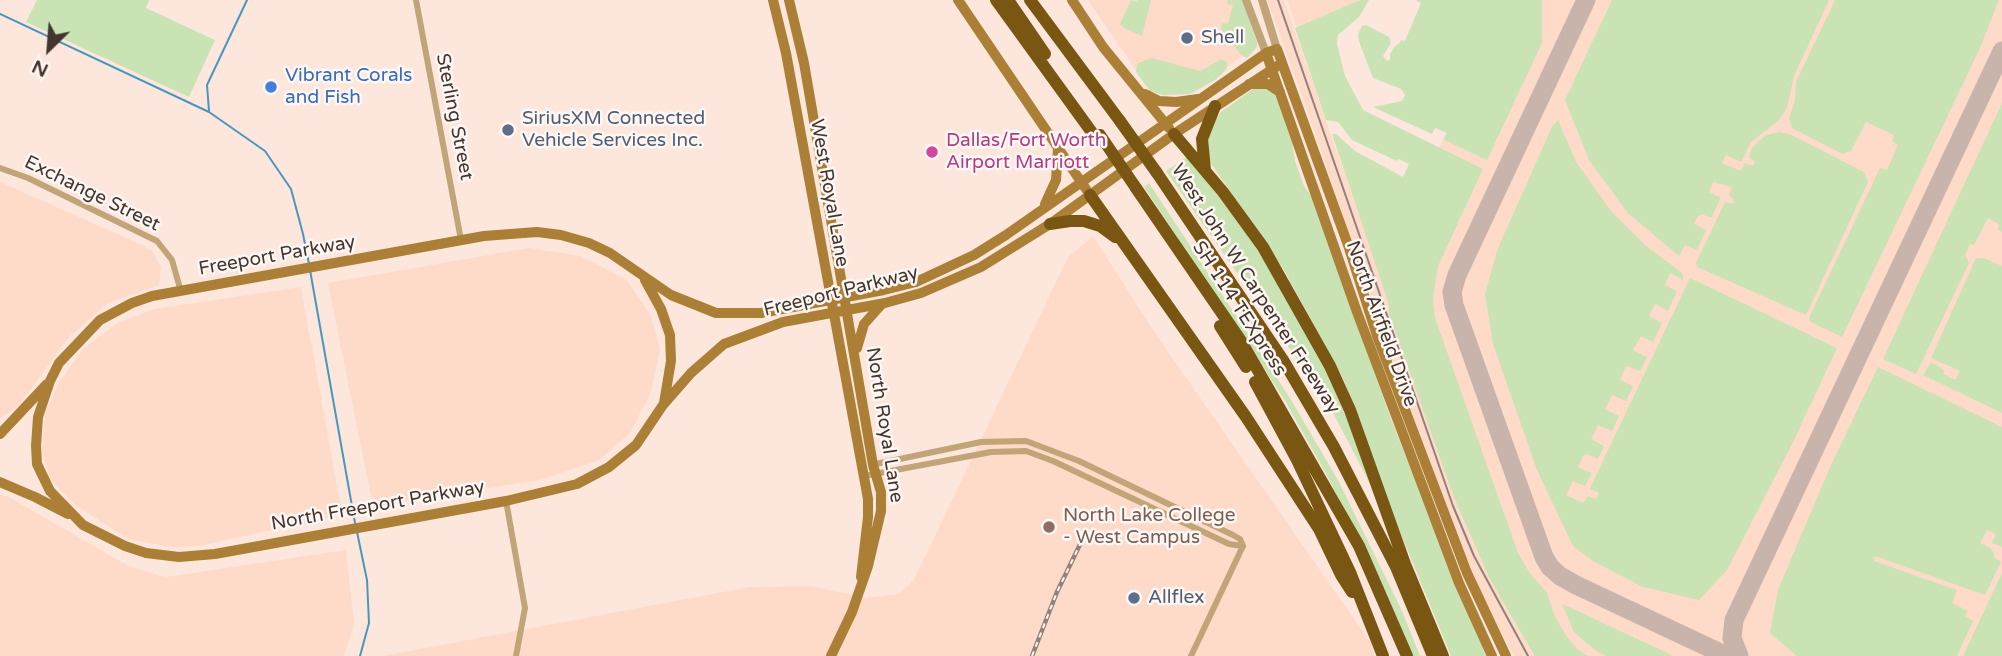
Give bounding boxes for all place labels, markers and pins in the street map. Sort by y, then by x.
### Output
place label: Shell [1201,27,1244,49]
marker: Shell [1179,30,1195,46]
place label: Vibrant Corals and Fish [285,65,412,109]
marker: Vibrant Corals and Fish [263,79,279,95]
place label: SiriusXM Connected Vehicle Services Inc. [522,108,705,152]
marker: SiriusXM Connected Vehicle Services Inc. [500,122,516,138]
place label: Dallas/Fort Worth Airport Marriott [946,130,1106,174]
marker: Dallas/Fort Worth Airport Marriott [924,144,940,160]
place label: North Lake College - West Campus [1063,505,1236,549]
marker: North Lake College - West Campus [1041,519,1057,535]
place label: Allflex [1148,587,1205,609]
marker: Allflex [1126,590,1142,606]

